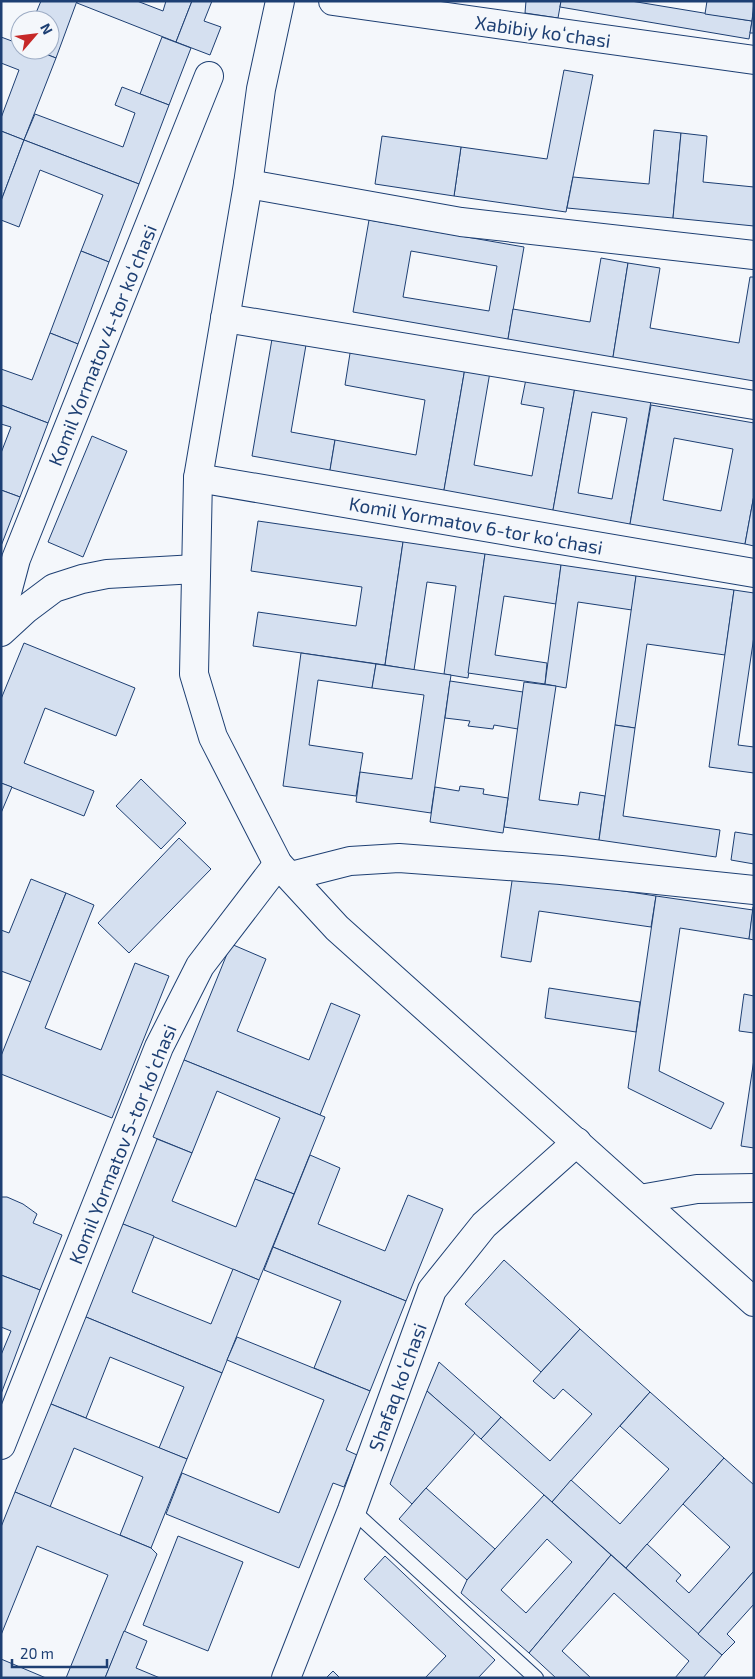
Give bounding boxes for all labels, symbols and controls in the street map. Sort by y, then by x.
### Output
north arrow [10,10,60,60]
street label: Xabibiy koʻchasi [474,10,612,52]
text: N [37,20,57,37]
street label: Komil Yormatov 4-tor koʻchasi [43,221,161,469]
street label: Komil Yormatov 6-tor koʻchasi [347,491,605,559]
street label: Komil Yormatov 5-tor koʻchasi [63,1021,181,1267]
street label: Shafaq koʻchasi [363,1320,431,1454]
scale bar [12,1636,108,1668]
text: 20 m [20,1644,54,1662]

